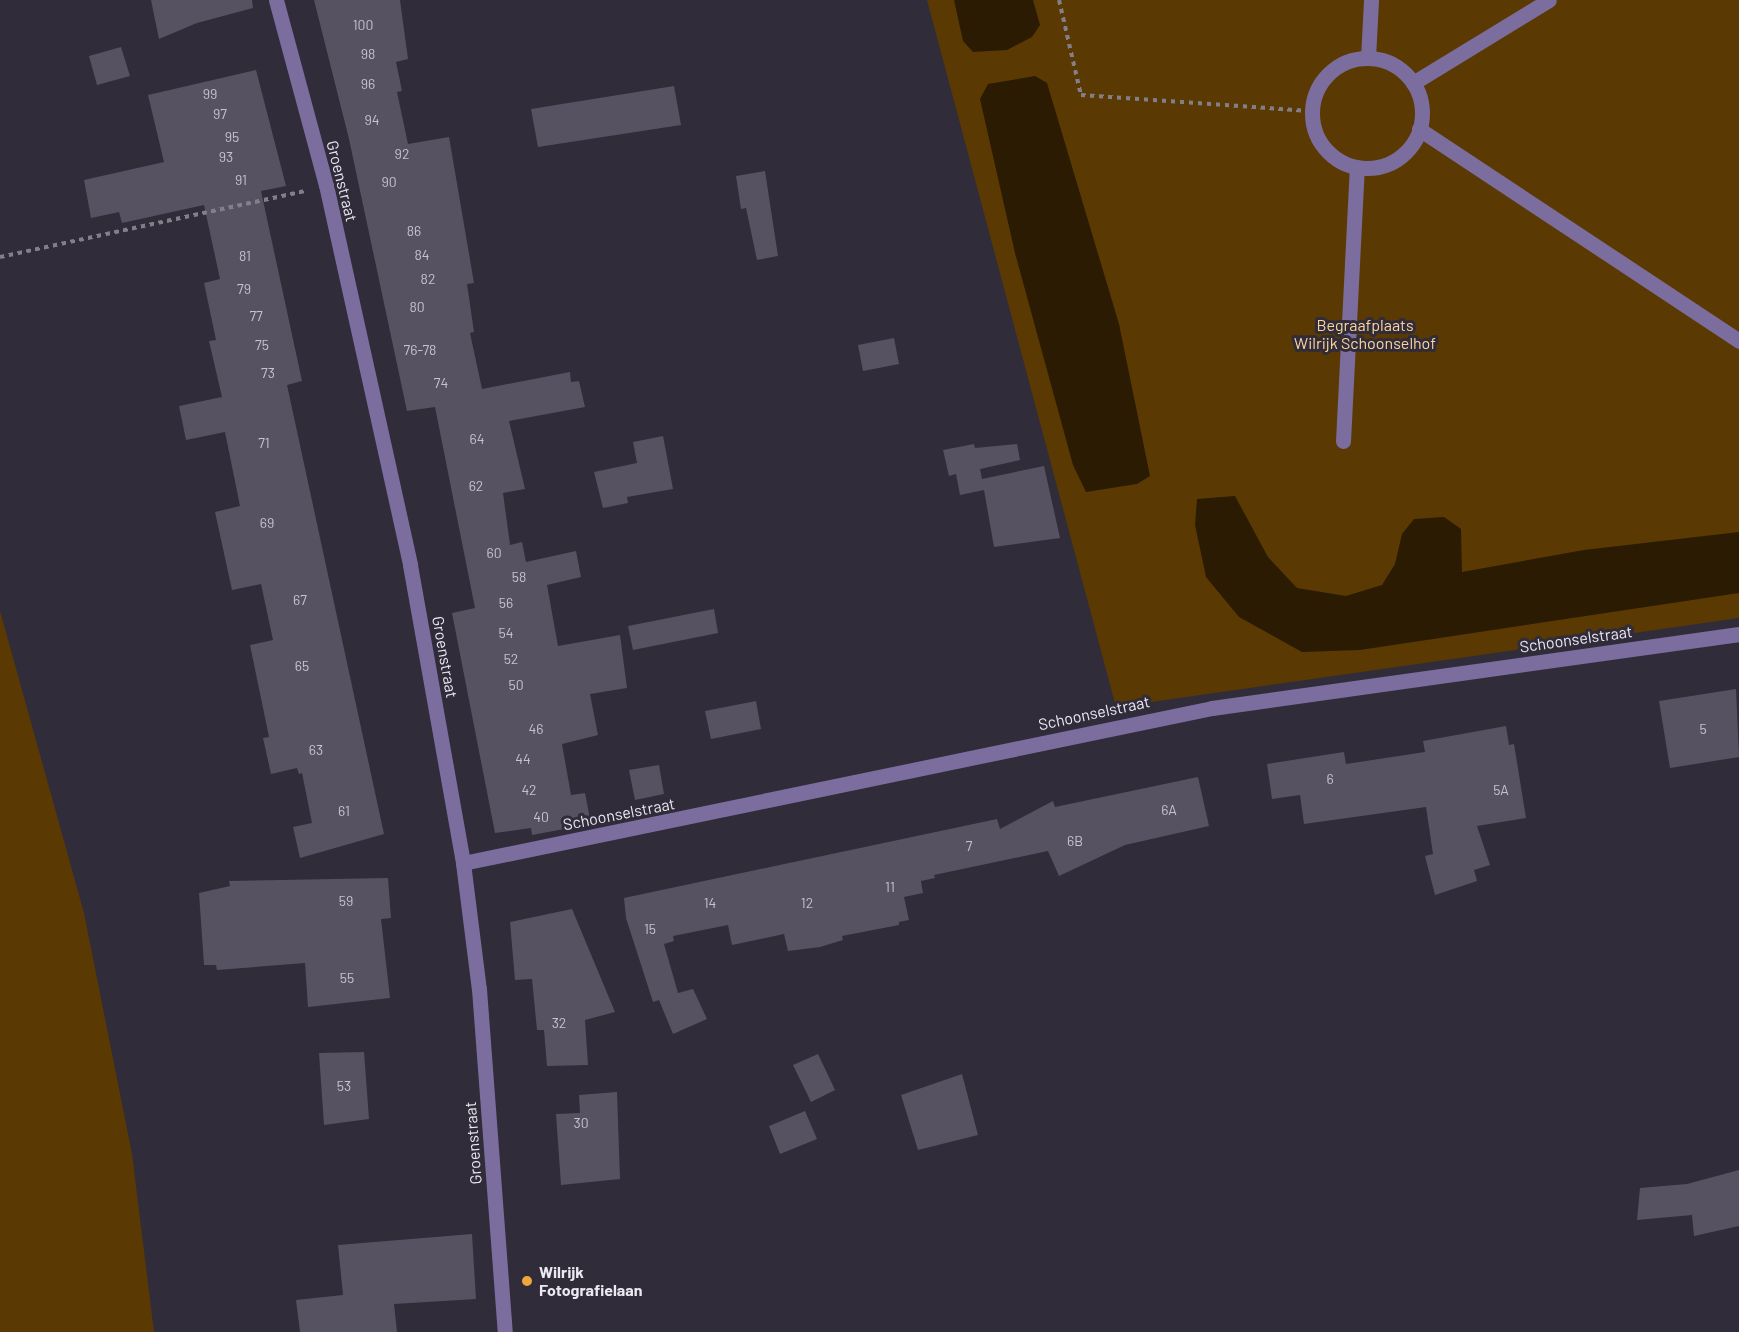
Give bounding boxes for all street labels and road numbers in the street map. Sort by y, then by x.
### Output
street label: Groenstraat [323,138,361,224]
street label: Groenstraat [428,615,462,699]
street label: Schoonselstraat [1518,622,1634,656]
street label: Schoonselstraat [1036,692,1152,734]
street label: Schoonselstraat [561,794,677,834]
street label: Groenstraat [461,1101,485,1185]

